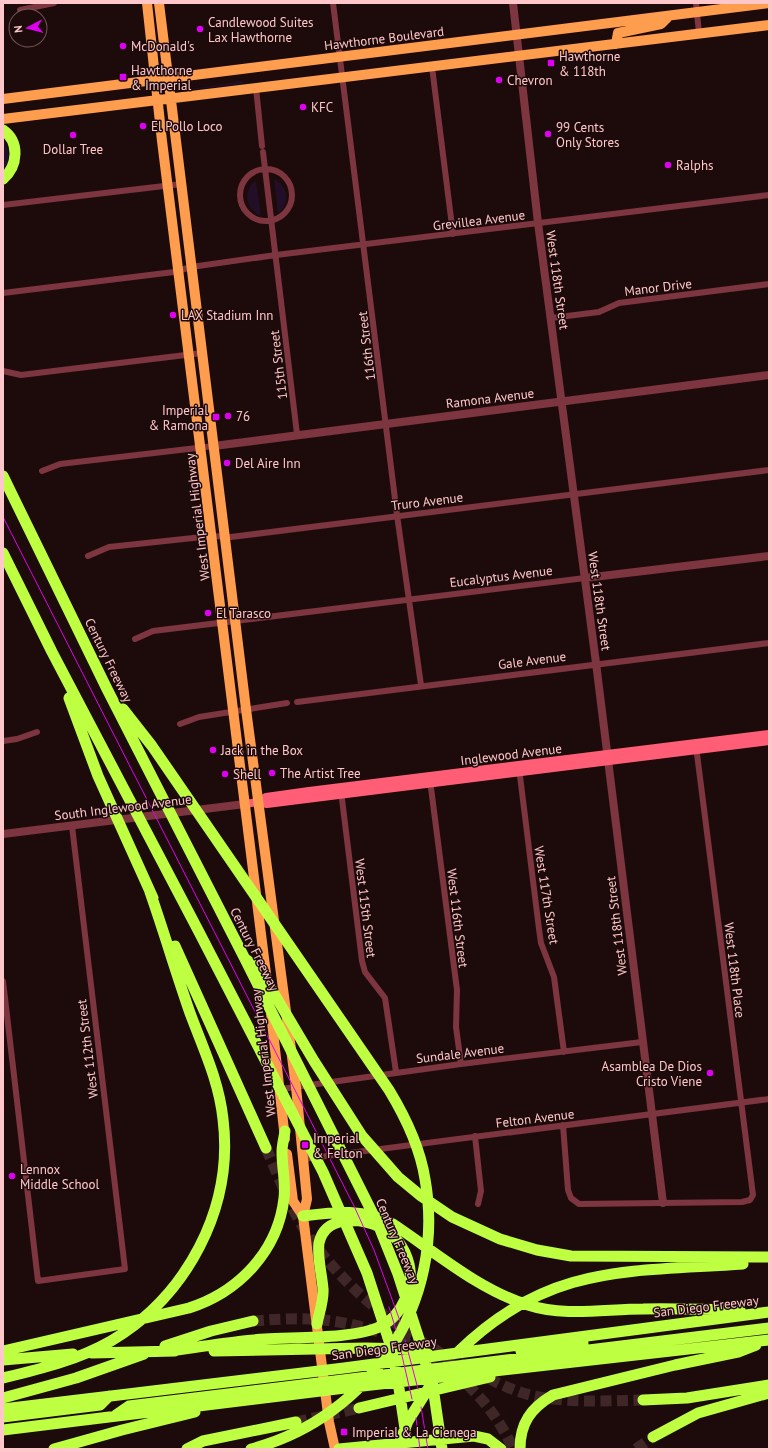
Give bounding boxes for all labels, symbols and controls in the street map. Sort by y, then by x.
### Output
north arrow [8,8,48,48]
place label: Candlewood Suites Lax Hawthorne [208,14,314,46]
street label: Hawthorne Boulevard [323,23,445,54]
marker: Candlewood Suites Lax Hawthorne [195,24,205,34]
text: N [11,25,25,34]
place label: McDonald's [131,38,194,55]
marker: McDonald's [118,41,128,51]
place label: Hawthorne & 118th [559,48,620,80]
marker: Hawthorne & 118th [546,58,556,68]
place label: Hawthorne & Imperial [131,62,192,94]
marker: Hawthorne & Imperial [118,72,128,82]
place label: Chevron [507,72,553,89]
marker: Chevron [494,75,504,85]
place label: KFC [311,99,333,116]
marker: KFC [298,102,308,112]
place label: El Pollo Loco [151,118,223,135]
place label: 99 Cents Only Stores [556,119,620,151]
marker: El Pollo Loco [138,121,148,131]
marker: 99 Cents Only Stores [543,129,553,139]
marker: Dollar Tree [68,130,78,140]
place label: Dollar Tree [43,141,103,158]
place label: Ralphs [676,157,713,174]
marker: Ralphs [663,160,673,170]
street label: Grevillea Avenue [432,206,526,235]
street label: West 118th Street [542,230,573,331]
street label: Manor Drive [623,275,693,300]
place label: LAX Stadium Inn [181,307,273,324]
marker: LAX Stadium Inn [168,310,178,320]
street label: 116th Street [354,310,379,381]
street label: 115th Street [266,329,291,400]
street label: Ramona Avenue [445,385,535,412]
place label: Imperial & Ramona [149,402,208,434]
place label: 76 [236,408,250,425]
marker: 76 [223,411,233,421]
marker: Imperial & Ramona [211,412,221,422]
street label: West Imperial Highway [181,452,214,582]
place label: Del Aire Inn [235,455,301,472]
marker: Del Aire Inn [222,458,232,468]
street label: Truro Avenue [390,489,464,514]
street label: West 118th Street [584,551,615,652]
street label: Eucalyptus Avenue [449,562,554,591]
place label: El Tarasco [216,605,271,622]
marker: El Tarasco [203,608,213,618]
street label: Century Freeway [81,615,136,705]
street label: Gale Avenue [497,648,567,673]
street label: Inglewood Avenue [459,740,563,769]
place label: Jack in the Box [220,742,303,759]
marker: Jack in the Box [208,745,218,755]
place label: The Artist Tree [280,765,361,782]
place label: Shell [233,766,261,783]
marker: The Artist Tree [267,768,277,778]
marker: Shell [220,769,230,779]
street label: South Inglewood Avenue [54,791,193,824]
street label: West 117th Street [530,845,563,946]
street label: West 115th Street [351,858,380,959]
street label: West 116th Street [443,868,472,969]
street label: West 118th Street [602,875,631,976]
street label: Century Freeway [226,905,283,994]
street label: West 118th Place [720,921,749,1019]
street label: West Imperial Highway [247,988,280,1118]
street label: West 112th Street [73,998,102,1099]
street label: Sundale Avenue [415,1040,505,1067]
place label: Asamblea De Dios Cristo Viene [602,1058,702,1090]
marker: Asamblea De Dios Cristo Viene [705,1068,715,1078]
street label: Felton Avenue [495,1105,575,1132]
place label: Imperial & Felton [313,1130,363,1162]
marker: Imperial & Felton [300,1140,310,1150]
place label: Lennox Middle School [20,1161,99,1193]
marker: Lennox Middle School [7,1171,17,1181]
street label: Century Freeway [372,1196,423,1287]
street label: San Diego Freeway [652,1292,760,1321]
street label: San Diego Freeway [330,1333,438,1364]
place label: Imperial & La Cienega [352,1424,477,1441]
marker: Imperial & La Cienega [339,1427,349,1437]

